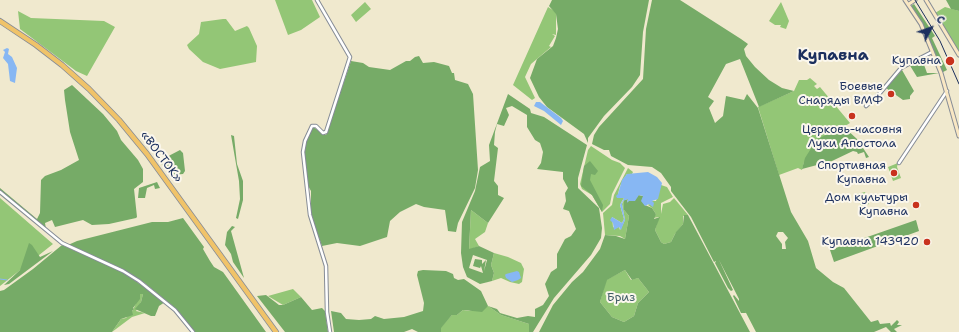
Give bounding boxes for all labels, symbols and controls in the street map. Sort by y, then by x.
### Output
north arrow [911,8,951,48]
text: С [933,12,948,27]
district label: Купавна [797,46,869,66]
place label: Купавна [892,54,941,68]
marker: Купавна [944,55,956,67]
place label: Боевые Снаряды ВМФ [799,80,883,108]
marker: Боевые Снаряды ВМФ [886,89,896,99]
marker: Церковь-часовня Луки Апостола [847,111,857,121]
place label: Церковь-часовня Луки Апостола [802,123,902,151]
street label: «ВОСТОК» [137,128,185,186]
place label: Спортивная Купавна [817,159,886,187]
marker: Спортивная Купавна [889,168,899,178]
place label: Дом культуры Купавна [825,191,908,219]
marker: Дом культуры Купавна [911,200,921,210]
place label: Купавна 143920 [822,235,919,249]
marker: Купавна 143920 [922,237,932,247]
park label: Бриз [607,291,635,305]

